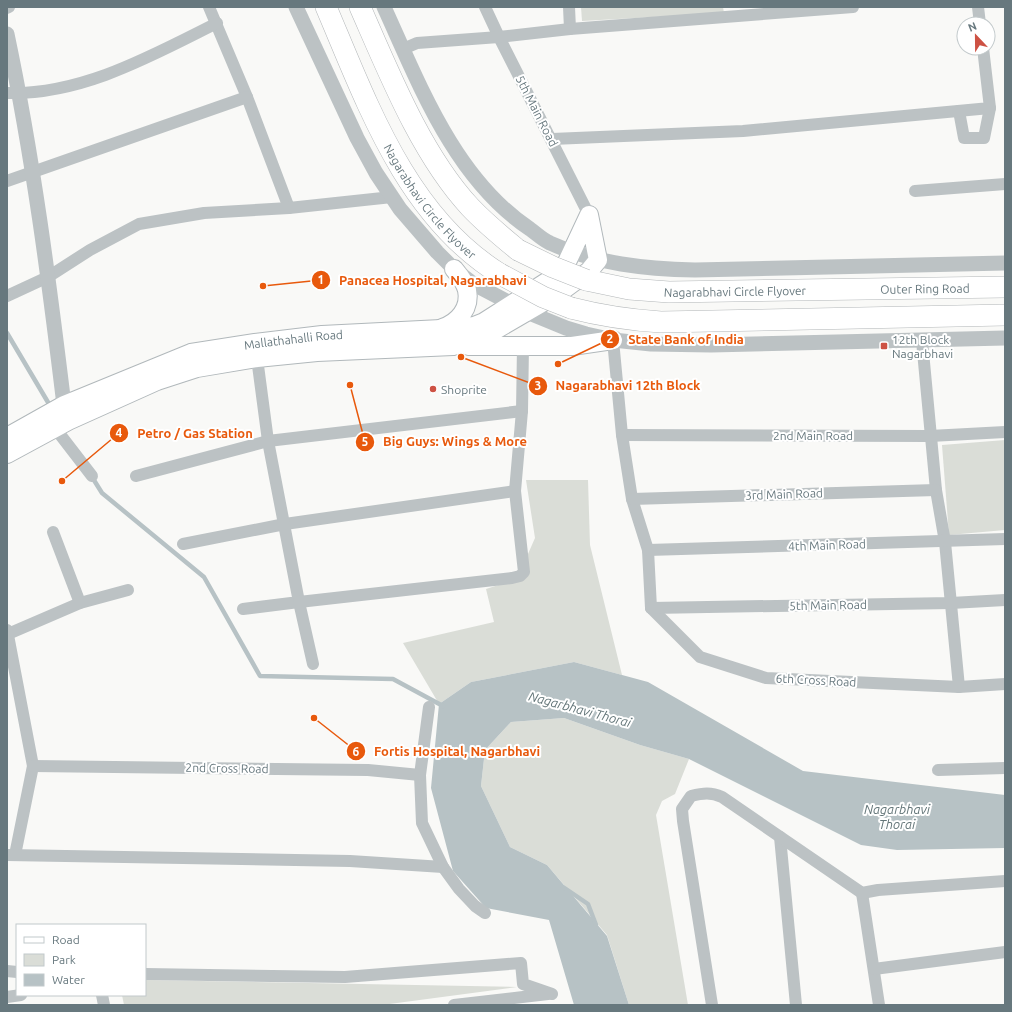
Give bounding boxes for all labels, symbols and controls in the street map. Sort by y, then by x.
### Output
north arrow [956,16,996,56]
text: N [966,20,978,34]
street label: 5th Main Road [514,73,560,149]
street label: Nagarabhavi Circle Flyover [382,142,479,261]
callout: Panacea Hospital, Nagarabhavi [311,268,535,293]
text: 1 [318,273,324,286]
text: Panacea Hospital, Nagarabhavi [339,273,527,287]
street label: Outer Ring Road [880,281,970,295]
street label: Nagarabhavi Circle Flyover [663,283,807,299]
callout: State Bank of India [600,326,752,351]
street label: Mallathahalli Road [243,327,343,351]
text: 2 [607,332,614,345]
text: State Bank of India [628,332,744,346]
place label: 12th Block Nagarbhavi [892,333,953,360]
marker: 12th Block Nagarbhavi [879,341,889,351]
callout: Nagarabhavi 12th Block [528,373,709,398]
text: Nagarabhavi 12th Block [556,378,701,392]
text: 3 [535,379,541,392]
place label: Shoprite [441,383,487,396]
marker: Shoprite [428,384,438,394]
callout: Petro / Gas Station [109,420,261,445]
text: 4 [116,426,123,439]
text: Petro / Gas Station [137,426,253,440]
callout: Big Guys: Wings & More [355,429,535,454]
street label: 2nd Main Road [773,429,853,442]
text: Big Guys: Wings & More [383,434,527,448]
text: 5 [362,435,369,448]
street label: 3rd Main Road [745,486,823,502]
street label: 4th Main Road [788,537,866,553]
street label: 5th Main Road [789,598,867,612]
street label: 6th Cross Road [775,671,857,689]
water label: Nagarbhavi Thorai [527,689,633,730]
callout: Fortis Hospital, Nagarbhavi [346,739,548,764]
text: Fortis Hospital, Nagarbhavi [374,744,540,758]
text: 6 [353,745,360,758]
street label: 2nd Cross Road [185,761,269,775]
water label: Nagarbhavi Thorai [864,802,931,831]
legend [16,924,146,996]
text: Road [52,933,80,946]
text: Park [52,953,76,966]
text: Water [52,973,85,986]

